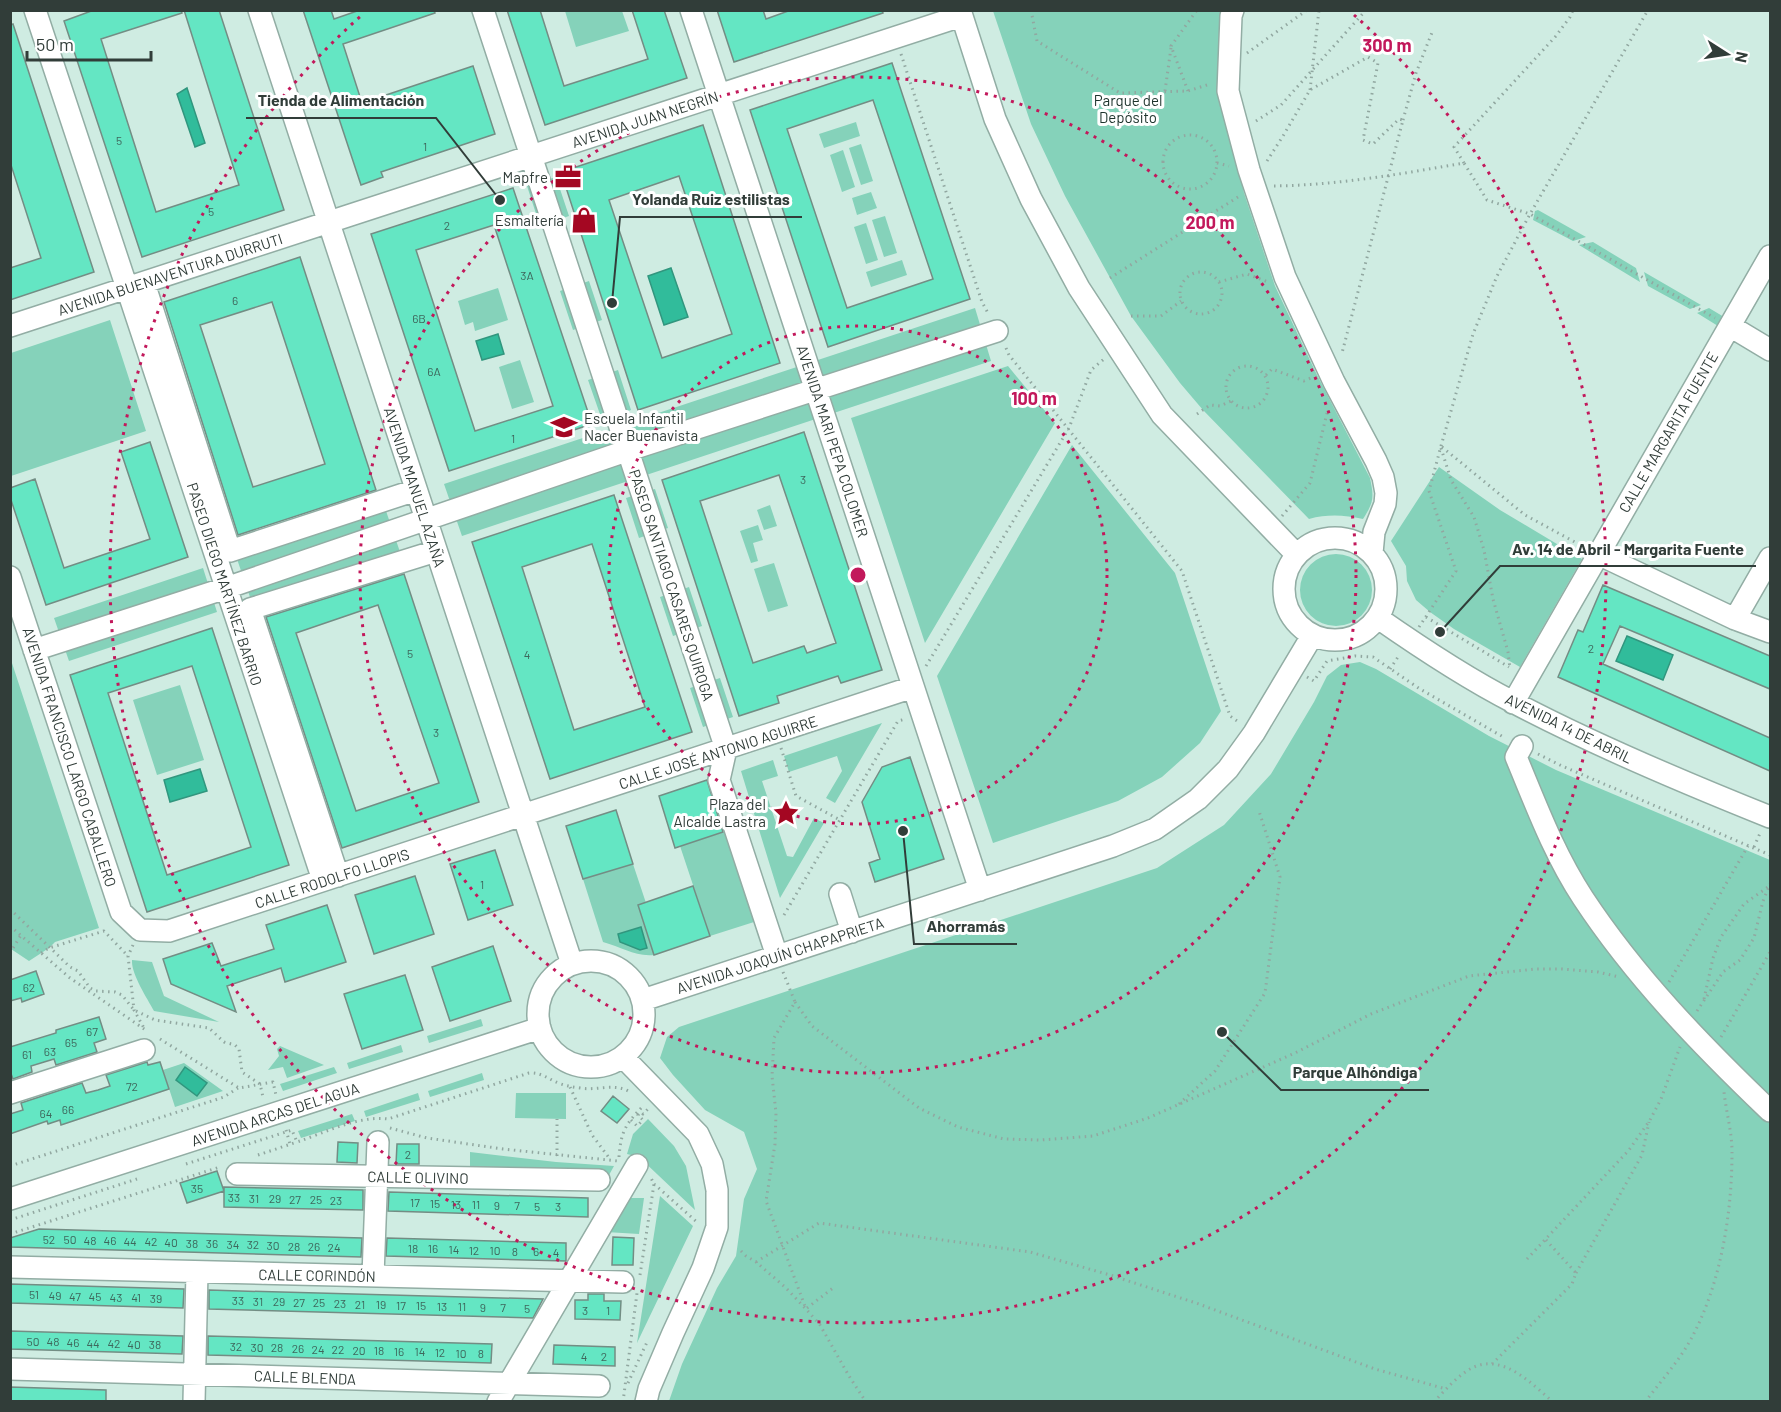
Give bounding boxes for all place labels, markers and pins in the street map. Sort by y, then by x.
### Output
callout: Tienda de Alimentación [246,84,436,118]
office icon: Mapfre [553,162,583,192]
place label: Mapfre [503,168,548,186]
callout: Yolanda Ruiz estilistas [620,183,802,217]
shop icon: Esmaltería [569,205,599,235]
place label: Esmaltería [495,211,564,229]
place label: Escuela Infantil Nacer Buenavista [584,409,698,444]
school or university icon: Escuela Infantil Nacer Buenavista [549,412,579,442]
callout: Av. 14 de Abril - Margarita Fuente [1500,532,1756,566]
centre of rings [848,565,868,585]
place label: Plaza del Alcalde Lastra [673,795,766,830]
place icon: Plaza del Alcalde Lastra [771,798,801,828]
callout: Ahorramás [914,910,1017,944]
callout: Parque Alhóndiga [1281,1056,1429,1090]

